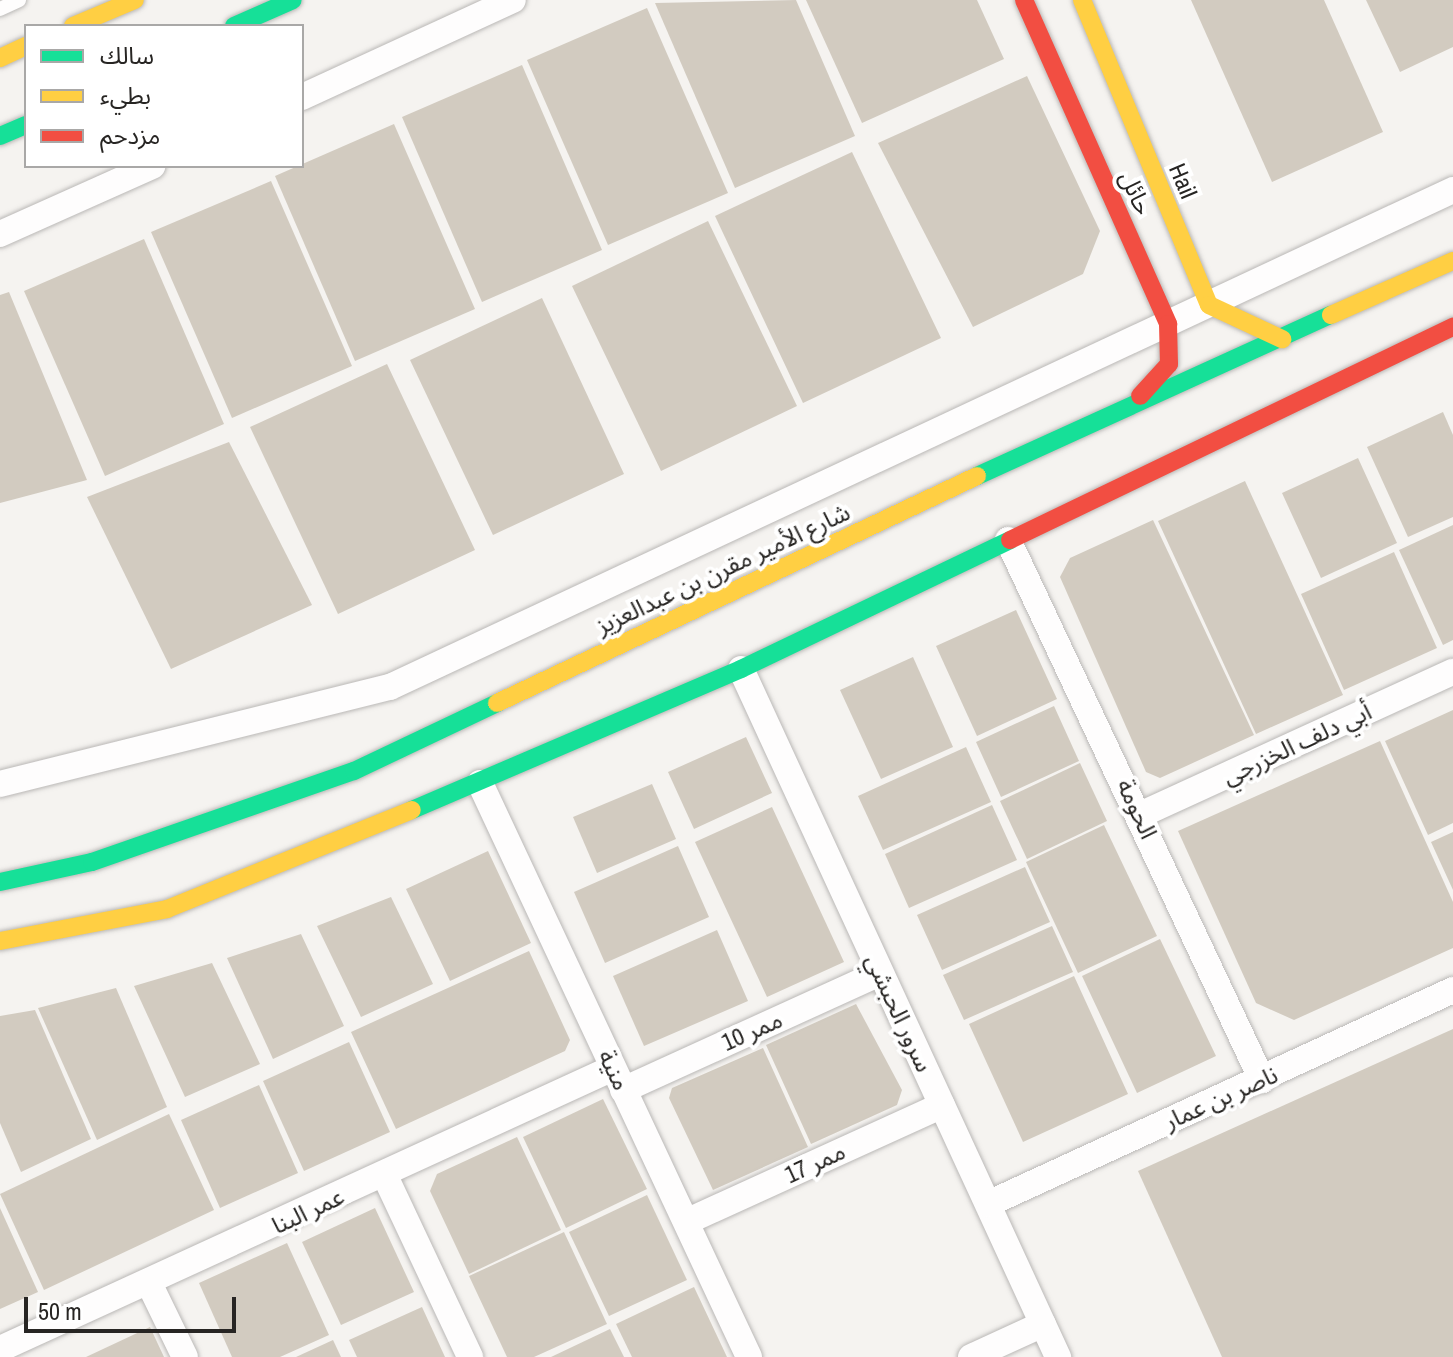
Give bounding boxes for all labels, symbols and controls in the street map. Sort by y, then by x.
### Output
legend [24,24,304,168]
text: سالك [100,39,154,71]
text: بطيء [100,79,151,111]
text: مزدحم [100,119,160,151]
street label: Hail [1163,159,1203,203]
street label: حائل [1114,167,1158,219]
street label: شارع الأمير مقرن بن عبدالعزيز [591,497,855,641]
street label: أبي دلف الخزرجي [1218,697,1376,791]
street label: الحومة [1111,774,1163,844]
street label: سرور الحبشي [859,949,939,1077]
street label: ممر 10 [717,1005,787,1057]
street label: منية [592,1045,636,1095]
street label: ناصر بن عمار [1160,1060,1282,1136]
street label: ممر 17 [780,1137,850,1189]
street label: عمر البنا [267,1182,349,1240]
scale bar [28,1281,240,1331]
text: 50 m [38,1295,82,1327]

